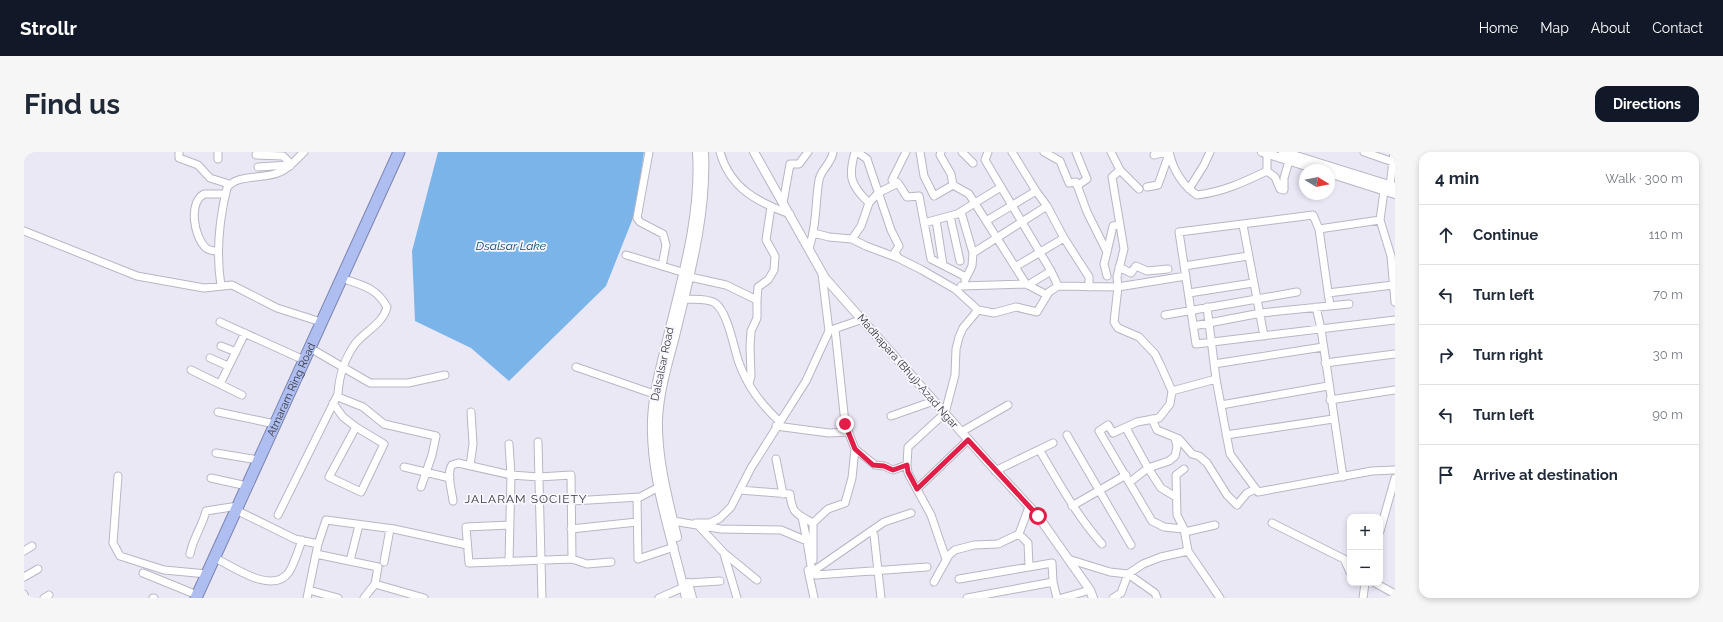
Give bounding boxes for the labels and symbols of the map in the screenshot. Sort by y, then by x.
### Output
north arrow [1299,164,1335,200]
water label: Dsalsar Lake [476,239,547,253]
street label: Madhapara (Bhuj)-Azad Ngar [854,312,961,431]
street label: Dalsalsar Road [648,326,677,402]
street label: Atmaram Ring Road [264,341,318,439]
route end [836,415,854,433]
district label: JALARAM SOCIETY [464,492,588,506]
route start [1029,507,1047,525]

